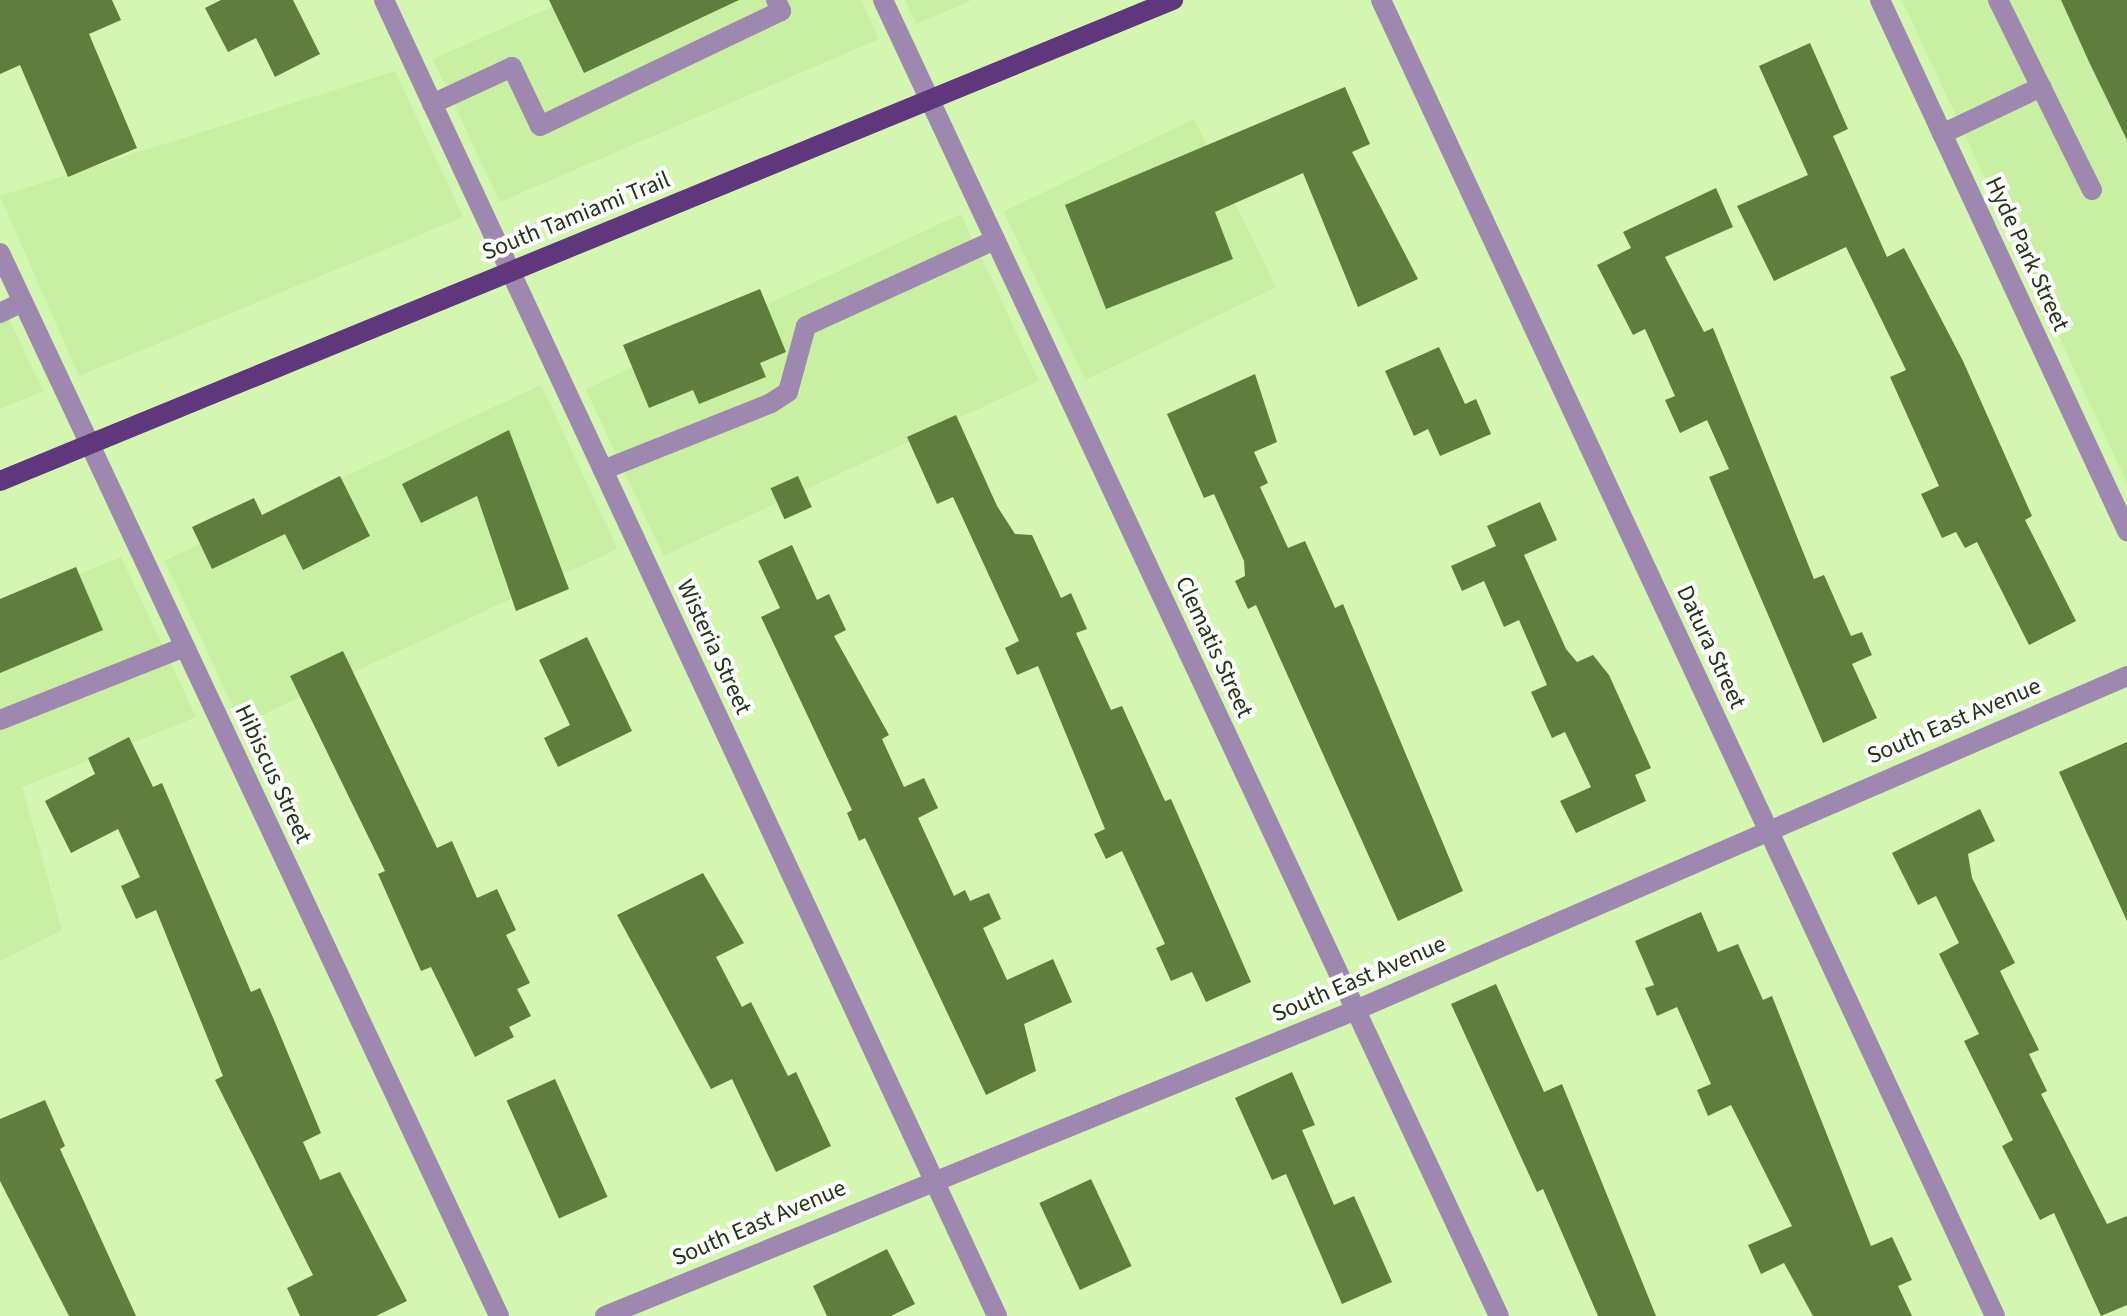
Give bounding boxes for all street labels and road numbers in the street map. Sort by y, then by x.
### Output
street label: South Tamiami Trail [478,165,674,267]
street label: Hyde Park Street [1979,172,2075,336]
street label: Clematis Street [1169,572,1259,722]
street label: Wisteria Street [670,575,758,719]
street label: Datura Street [1670,581,1752,713]
street label: South East Avenue [1863,671,2045,771]
street label: Hibiscus Street [228,700,318,848]
street label: South East Avenue [1268,929,1450,1029]
street label: South East Avenue [668,1173,850,1273]

